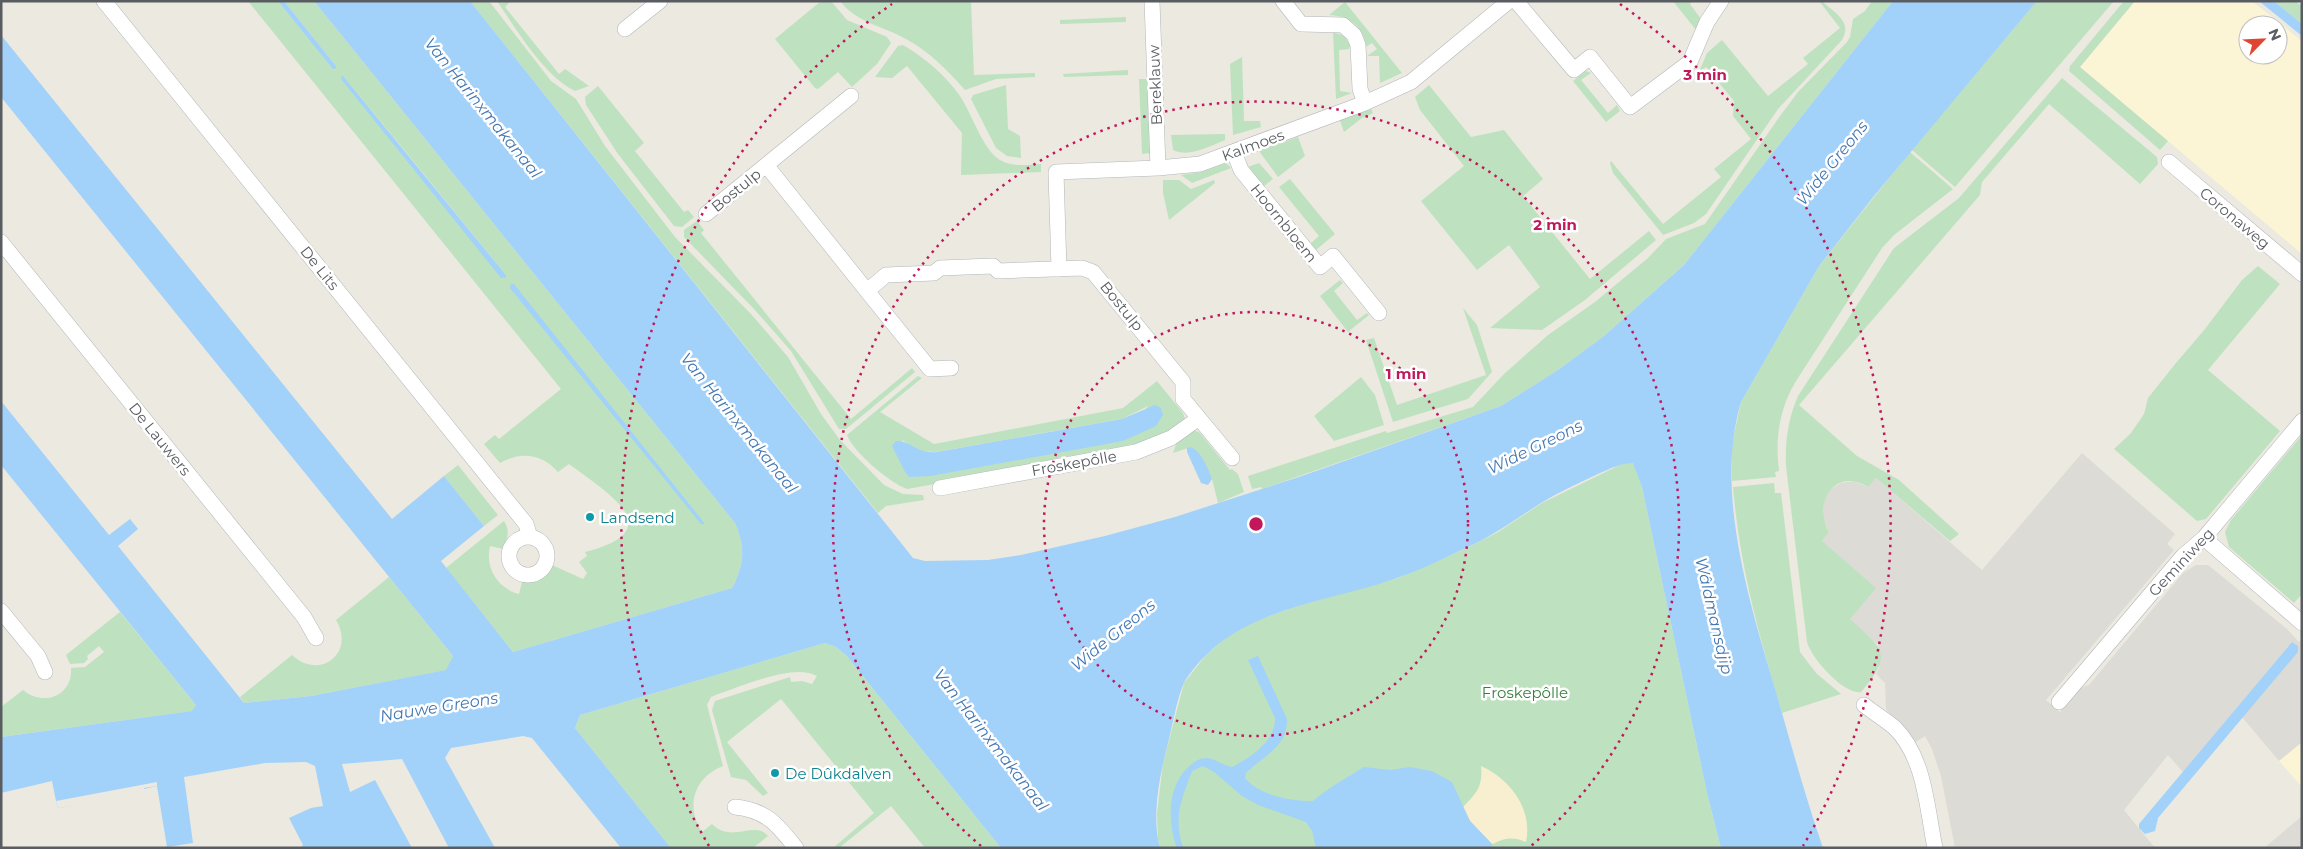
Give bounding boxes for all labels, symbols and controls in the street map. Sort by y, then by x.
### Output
north arrow [2238,15,2288,65]
text: N [2264,26,2285,44]
water label: Van Harinxmakanaal [421,34,546,182]
street label: Bereklauw [1144,44,1166,125]
text: 3 min [1682,65,1727,84]
water label: Wide Greons [1792,117,1872,209]
street label: Kalmoes [1219,125,1287,165]
street label: Bostulp [707,164,765,216]
street label: Hoornbloem [1247,180,1321,266]
street label: Coronaweg [2196,183,2274,253]
text: 2 min [1533,215,1577,234]
street label: De Lits [296,242,344,294]
street label: Bostulp [1096,277,1148,335]
water label: Van Harinxmakanaal [677,349,802,497]
text: 1 min [1386,364,1426,383]
street label: De Lauwers [125,399,195,479]
water label: Wide Greons [1485,416,1586,478]
street label: Froskepôlle [1030,446,1118,480]
place label: Landsend [600,508,675,527]
marker: Landsend [584,511,596,523]
centre of rings [1247,515,1265,533]
street label: Geminiweg [2144,524,2218,600]
water label: Wâldmansdjip [1691,556,1737,676]
water label: Wide Greons [1067,595,1159,675]
water label: Van Harinxmakanaal [930,665,1053,815]
park label: Froskepôlle [1482,683,1568,702]
water label: Nauwe Greons [379,688,500,726]
place label: De Dûkdalven [785,764,892,783]
marker: De Dûkdalven [769,767,781,779]

